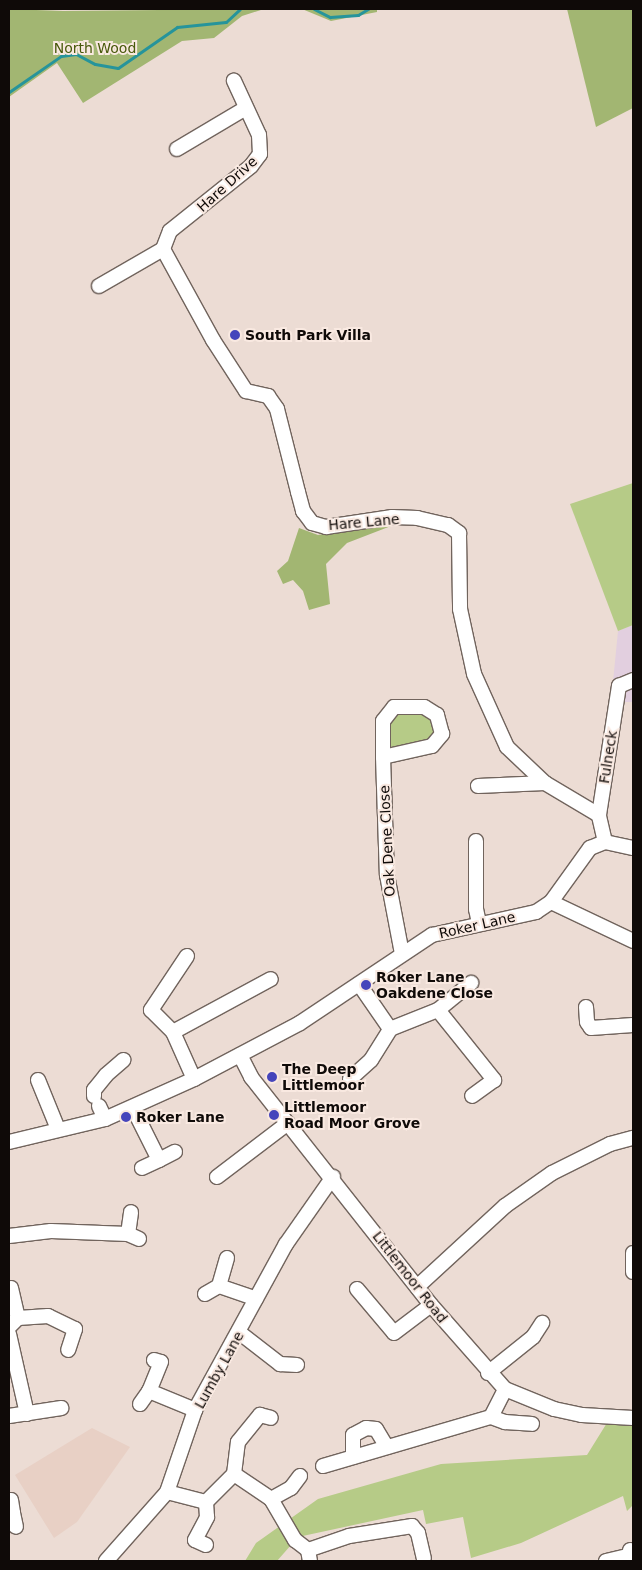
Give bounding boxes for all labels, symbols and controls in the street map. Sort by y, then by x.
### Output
park label: North Wood [54,40,136,56]
street label: Hare Drive [194,153,260,215]
place label: South Park Villa [245,327,371,343]
marker: South Park Villa [229,329,241,341]
street label: Hare Lane [328,511,400,533]
street label: Fulneck [596,729,620,785]
street label: Oak Dene Close [376,785,398,897]
street label: Roker Lane [437,908,517,942]
place label: Roker Lane Oakdene Close [376,969,493,1002]
marker: Roker Lane Oakdene Close [360,979,372,991]
place label: The Deep Littlemoor [282,1061,364,1094]
marker: The Deep Littlemoor [266,1071,278,1083]
place label: Littlemoor Road Moor Grove [284,1099,420,1132]
place label: Roker Lane [136,1109,224,1125]
marker: Littlemoor Road Moor Grove [268,1109,280,1121]
marker: Roker Lane [120,1111,132,1123]
street label: Littlemoor Road [369,1228,451,1326]
street label: Lumby Lane [191,1329,247,1411]

